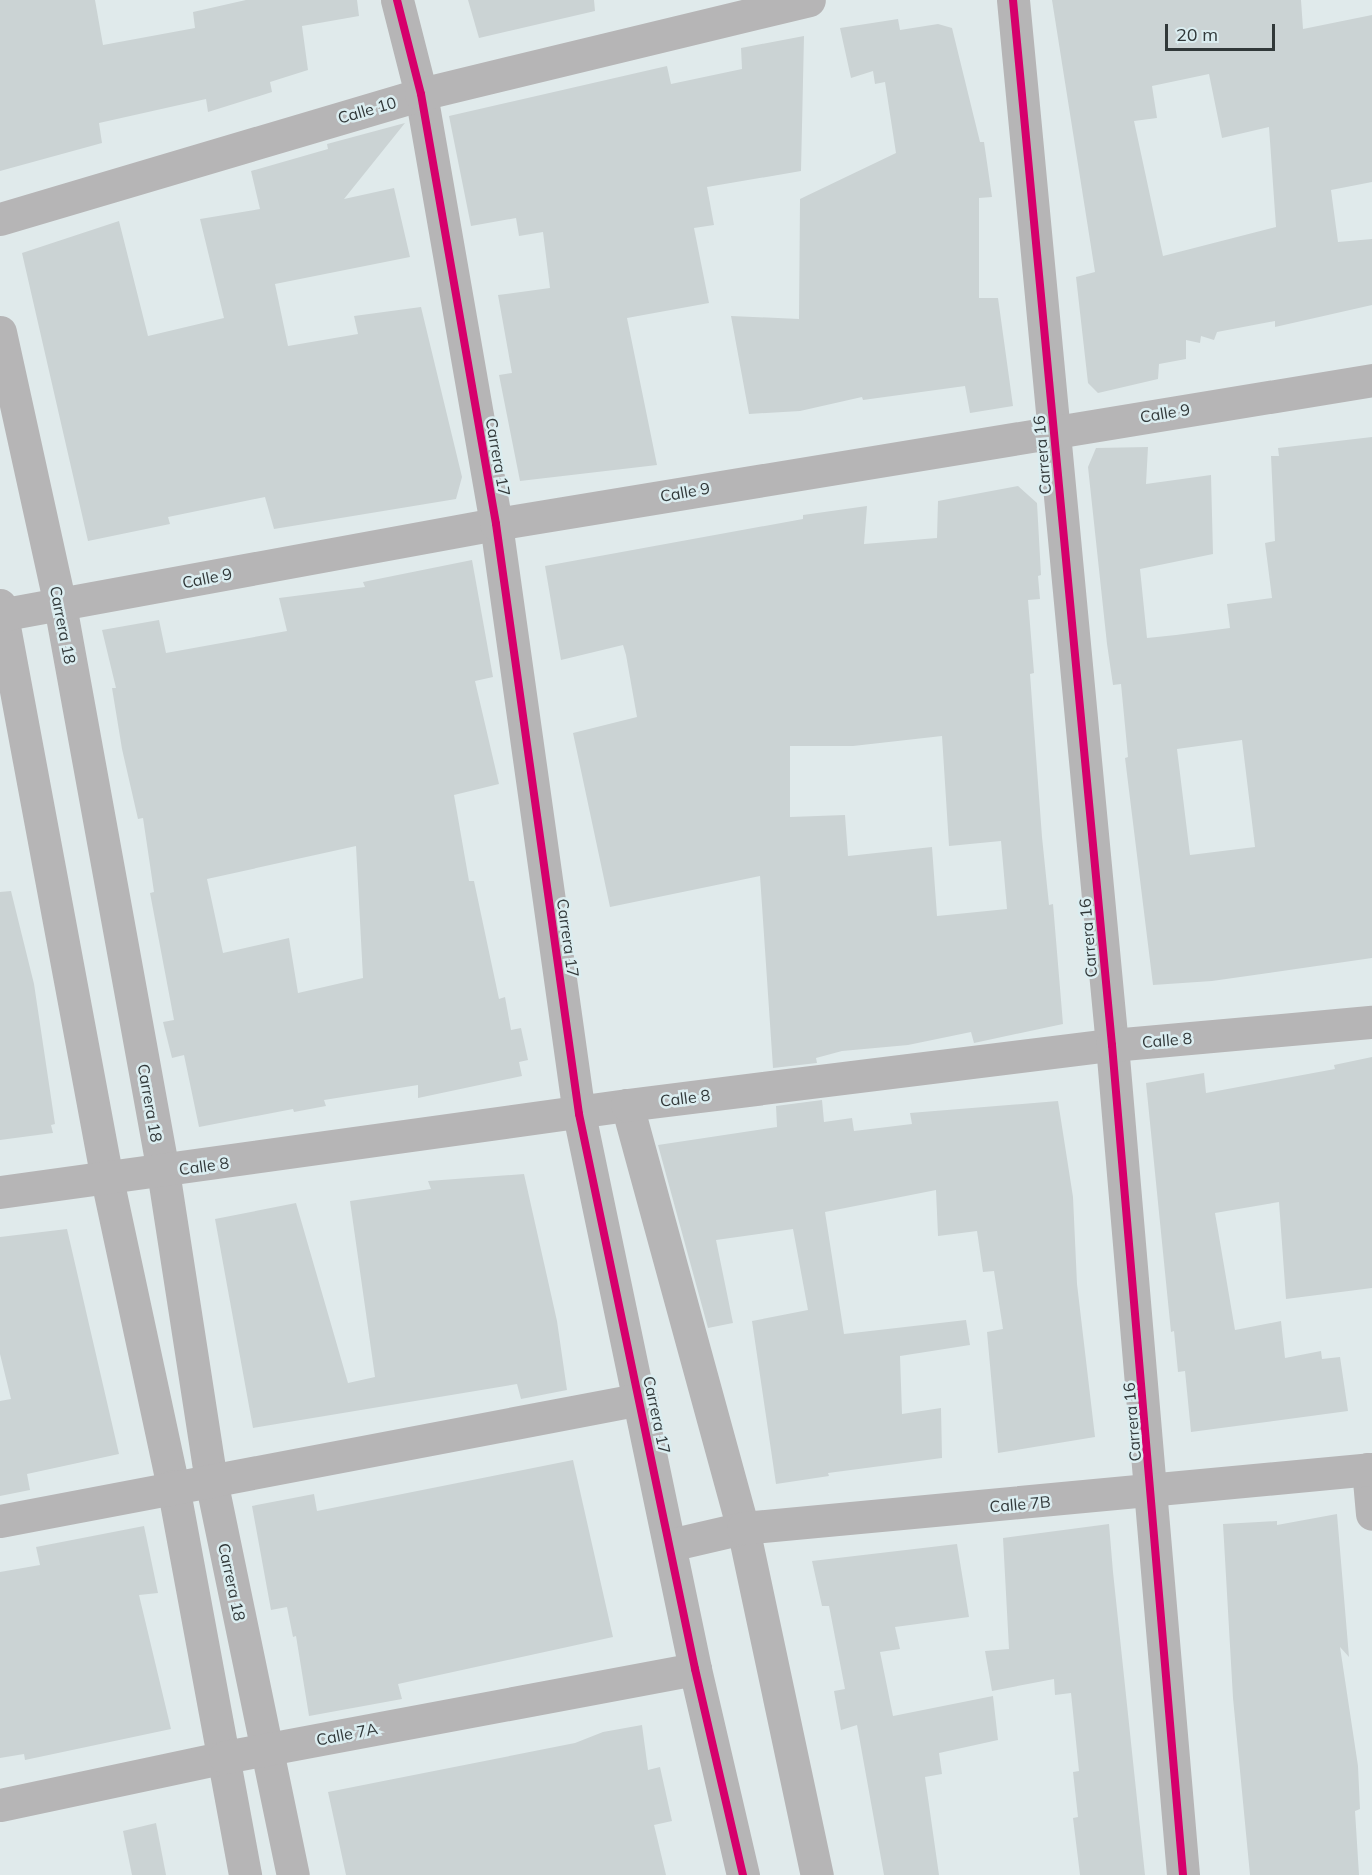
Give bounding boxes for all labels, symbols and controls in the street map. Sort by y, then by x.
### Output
scale bar [1168,12,1278,50]
text: 20 m [1176,23,1218,46]
street label: Calle 10 [336,93,398,127]
street label: Calle 9 [1139,400,1191,426]
street label: Carrera 16 [1029,415,1055,495]
street label: Carrera 17 [482,416,514,498]
street label: Calle 9 [659,478,711,506]
street label: Calle 9 [180,564,234,592]
street label: Carrera 18 [46,584,80,666]
street label: Carrera 17 [553,897,583,979]
street label: Carrera 16 [1075,898,1101,978]
street label: Calle 8 [1141,1028,1193,1052]
street label: Carrera 18 [134,1062,166,1144]
street label: Calle 8 [659,1085,711,1111]
street label: Calle 8 [178,1153,230,1179]
street label: Carrera 17 [639,1374,675,1456]
street label: Carrera 16 [1119,1382,1145,1462]
street label: Calle 7B [989,1492,1051,1516]
street label: Carrera 18 [214,1541,250,1623]
street label: Calle 7A [315,1719,379,1749]

